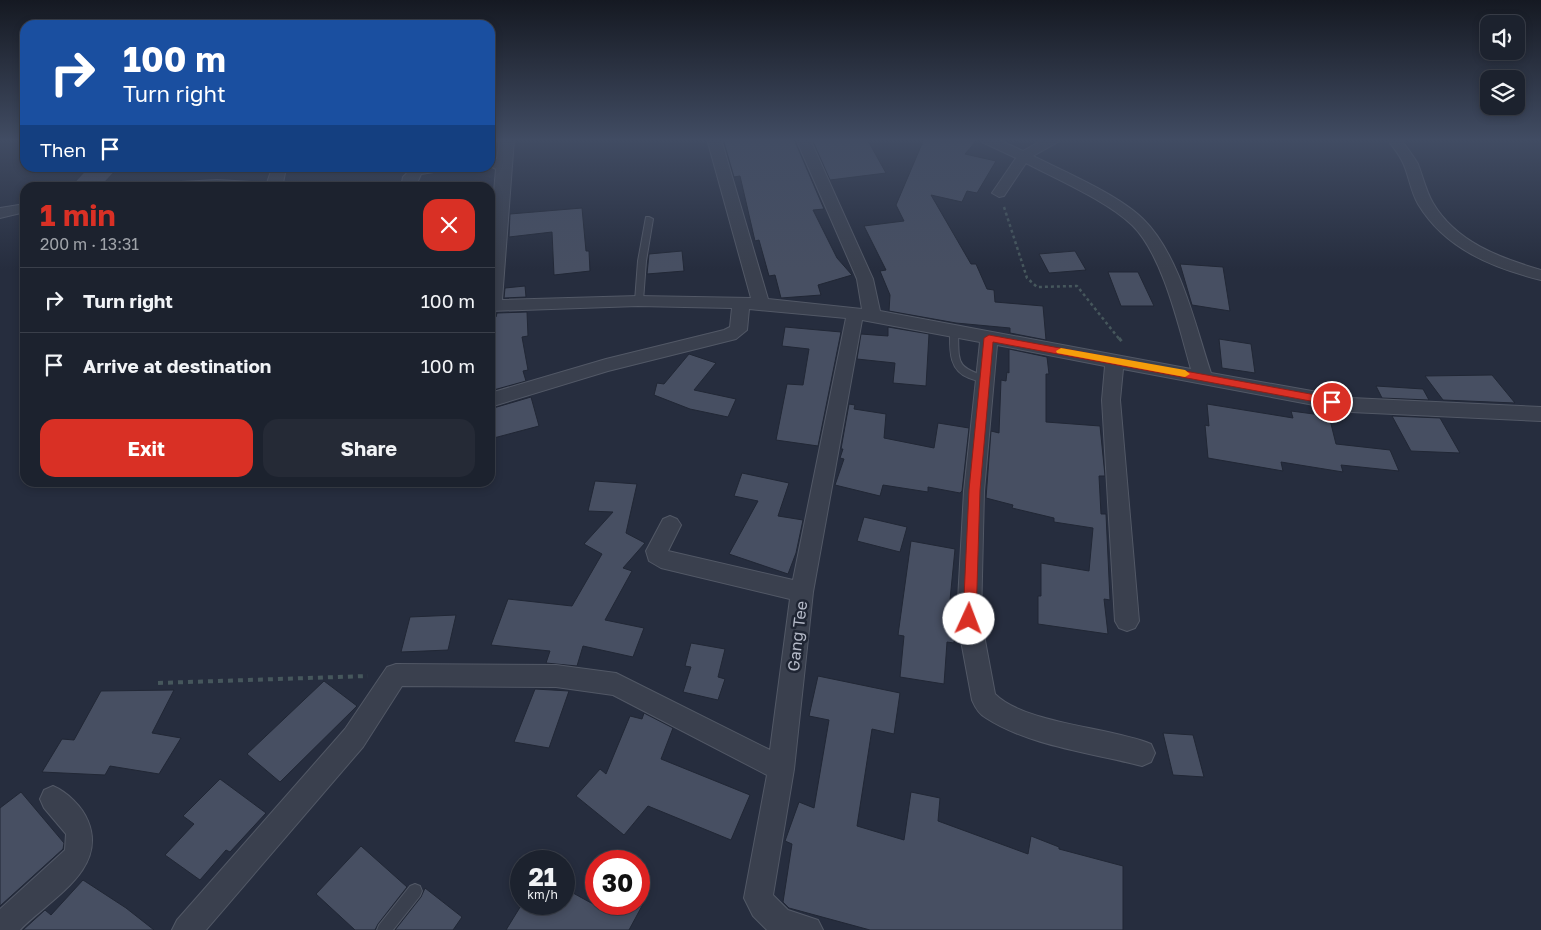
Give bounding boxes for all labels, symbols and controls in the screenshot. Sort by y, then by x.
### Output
map controls [1480,15,1525,115]
button: sound [1480,15,1525,60]
text: 100 m [123,38,226,80]
icon: right [40,40,105,105]
button: layers [1480,70,1525,115]
text: Turn right [123,80,226,107]
icon: arrive [96,135,124,163]
text: Then [40,138,86,161]
text: 1 min [40,197,116,233]
button: close [423,199,475,251]
text: 200 m · 13:31 [40,234,139,254]
icon: right [40,286,68,314]
text: Turn right [83,289,173,312]
text: 100 m [421,289,475,312]
icon: arrive [40,351,68,379]
text: Arrive at destination [83,354,271,377]
text: 100 m [421,354,475,377]
pin [1311,381,1353,423]
icon: arrive [1318,388,1346,416]
button: Exit [40,419,253,477]
button: Share [263,419,475,477]
position arrow [942,592,994,644]
street label: Gang Tee [783,600,811,672]
speed limit sign: 30 [585,850,650,915]
text: 21 [528,861,557,892]
text: km/h [527,887,558,902]

